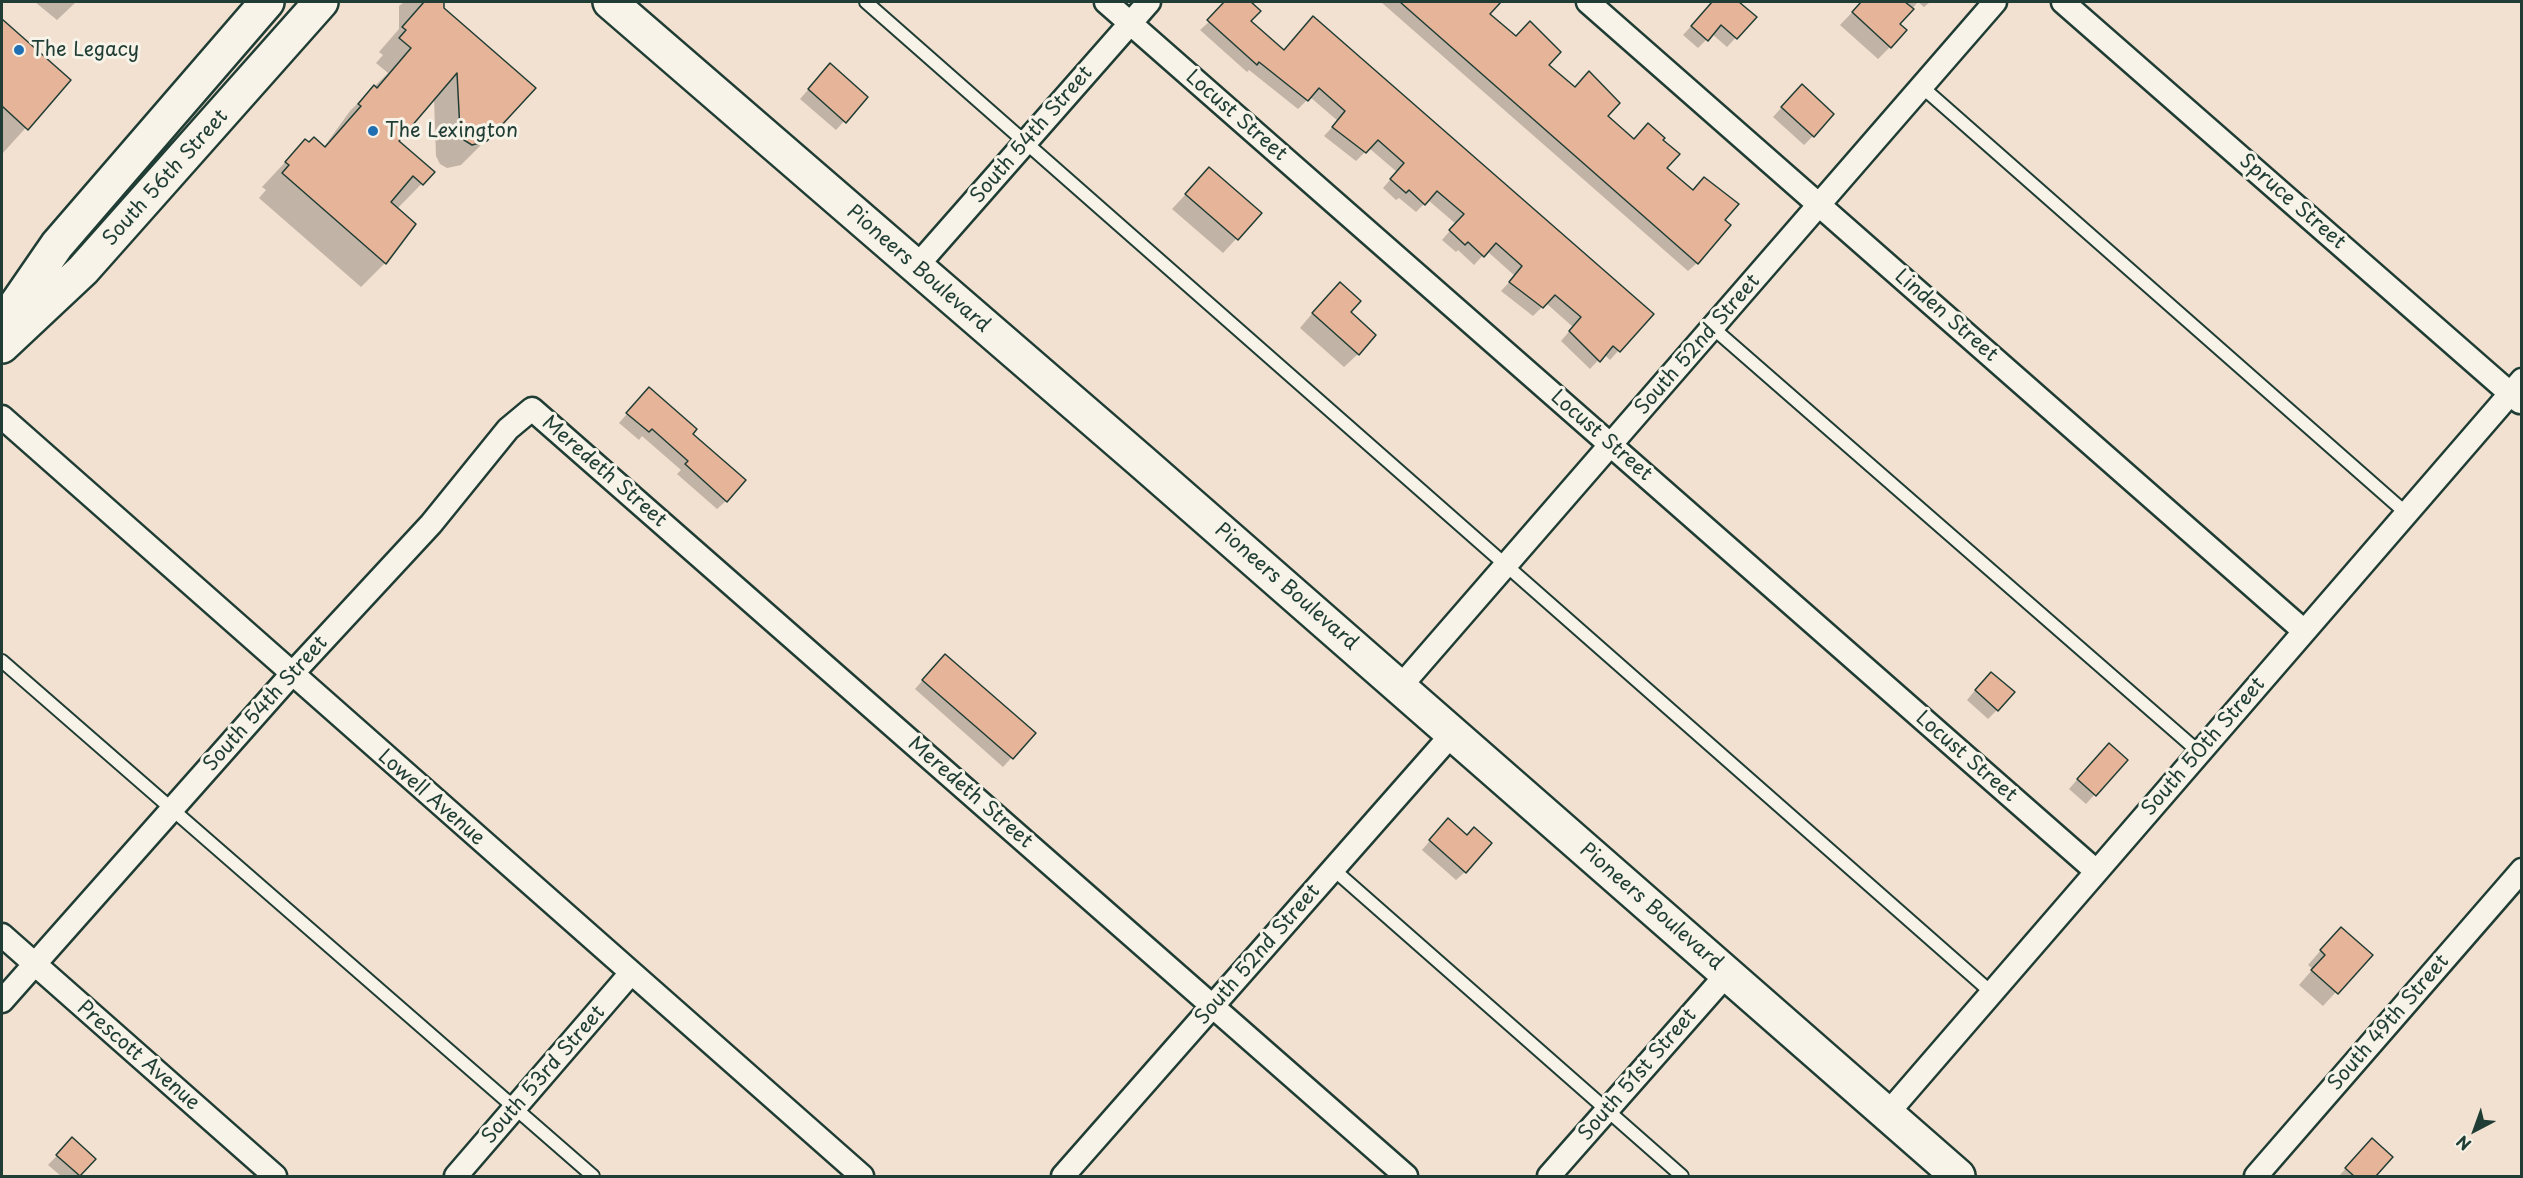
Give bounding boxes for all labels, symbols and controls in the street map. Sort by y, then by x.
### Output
place label: The Legacy [31,38,139,62]
marker: The Legacy [12,43,26,57]
street label: South 54th Street [966,62,1098,208]
street label: Locust Street [1180,65,1292,167]
street label: South 56th Street [99,105,233,251]
place label: The Lexington [385,119,518,143]
marker: The Lexington [366,124,380,138]
street label: Spruce Street [2234,149,2350,255]
street label: Pioneers Boulevard [841,200,995,338]
street label: Linden Street [1890,265,2002,367]
street label: South 52nd Street [1631,270,1765,420]
street label: Locust Street [1545,385,1657,487]
street label: Meredeth Street [537,411,671,533]
street label: Pioneers Boulevard [1209,518,1363,656]
street label: South 54th Street [199,631,333,777]
street label: South 50th Street [2137,673,2271,821]
street label: Locust Street [1910,706,2022,808]
street label: Meredeth Street [903,732,1037,854]
street label: Lowell Avenue [373,745,489,851]
street label: Pioneers Boulevard [1574,838,1728,976]
street label: South 52nd Street [1191,880,1325,1030]
street label: South 49th Street [2323,950,2455,1096]
street label: Prescott Avenue [72,996,204,1116]
street label: South 53rd Street [478,1001,610,1149]
street label: South 51st Street [1574,1004,1702,1146]
north arrow [2445,1100,2505,1160]
text: N [2451,1130,2476,1157]

